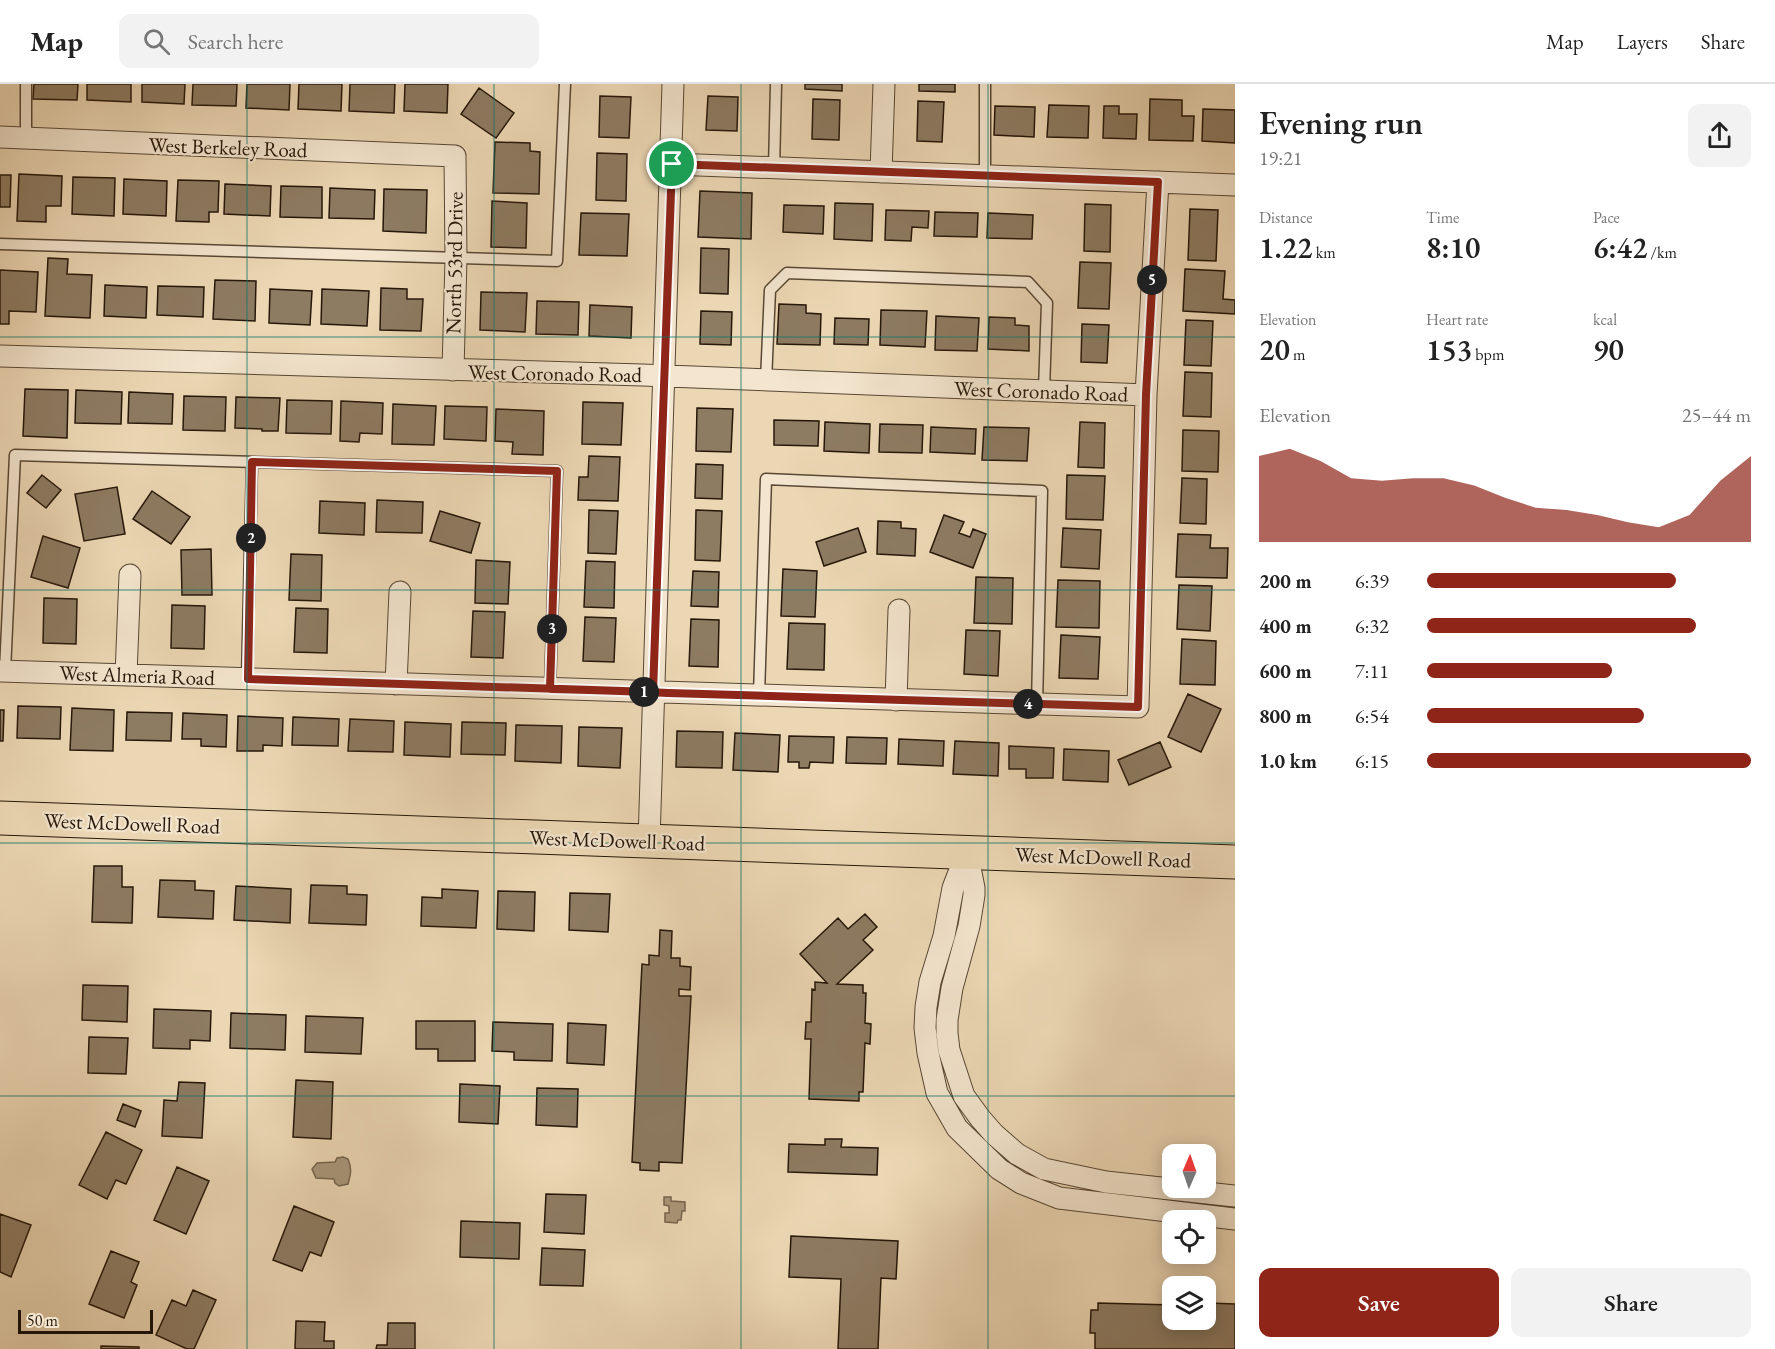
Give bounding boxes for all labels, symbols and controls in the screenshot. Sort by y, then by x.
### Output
search box [119,14,539,68]
text: Map [30,23,83,59]
icon: search [140,25,173,58]
text: Search here [188,27,283,56]
text: Map [1546,28,1584,55]
text: Layers [1617,28,1668,55]
text: Share [1701,28,1745,55]
text: Evening run [1259,101,1423,144]
button: share [1688,104,1751,167]
street label: West Berkeley Road [148,131,308,163]
pin [646,138,697,189]
text: 19:21 [1259,145,1302,171]
icon: arrive [655,147,688,180]
street label: North 53rd Drive [439,192,469,334]
text: Distance [1259,207,1312,228]
text: Time [1426,207,1459,228]
text: Pace [1593,207,1620,228]
text: 1.22 [1259,228,1312,267]
text: 8:10 [1426,228,1480,267]
text: 6:42 [1593,228,1647,267]
text: km [1312,242,1336,263]
text: /km [1647,242,1677,263]
pin: 5 [1137,265,1167,295]
text: 5 [1148,269,1156,290]
text: Elevation [1259,309,1317,330]
text: Heart rate [1426,309,1488,330]
text: kcal [1593,309,1617,330]
text: 20 [1259,330,1290,369]
text: 153 [1426,330,1472,369]
text: 90 [1593,330,1624,369]
text: m [1290,344,1305,365]
text: bpm [1472,344,1504,365]
street label: West Coronado Road [468,358,643,388]
street label: West Coronado Road [953,374,1129,408]
text: Elevation [1259,402,1331,428]
text: 25–44 m [1682,402,1751,428]
pin: 2 [236,523,266,553]
text: 2 [247,527,255,548]
text: 200 m [1259,568,1312,594]
text: 6:39 [1355,568,1389,594]
text: 400 m [1259,613,1312,639]
text: 6:32 [1355,613,1389,639]
pin: 3 [537,614,567,644]
text: 3 [548,618,556,639]
text: 600 m [1259,658,1312,684]
text: 7:11 [1355,658,1389,684]
street label: West Almeria Road [59,659,216,691]
pin: 1 [629,677,659,707]
text: 1 [640,681,648,702]
pin: 4 [1013,689,1043,719]
text: 4 [1024,693,1032,714]
text: 800 m [1259,703,1312,729]
text: 6:54 [1355,703,1389,729]
text: 1.0 km [1259,748,1317,774]
text: 6:15 [1355,748,1389,774]
street label: West McDowell Road [44,806,221,840]
street label: West McDowell Road [529,823,706,857]
street label: West McDowell Road [1015,840,1192,874]
north arrow [1162,1144,1216,1198]
map controls [1162,1144,1216,1330]
button: locate [1162,1210,1216,1264]
button: Save [1259,1268,1499,1337]
button: Share [1511,1268,1751,1337]
button: layers [1162,1276,1216,1330]
scale bar [18,1307,153,1334]
text: 50 m [27,1310,58,1331]

